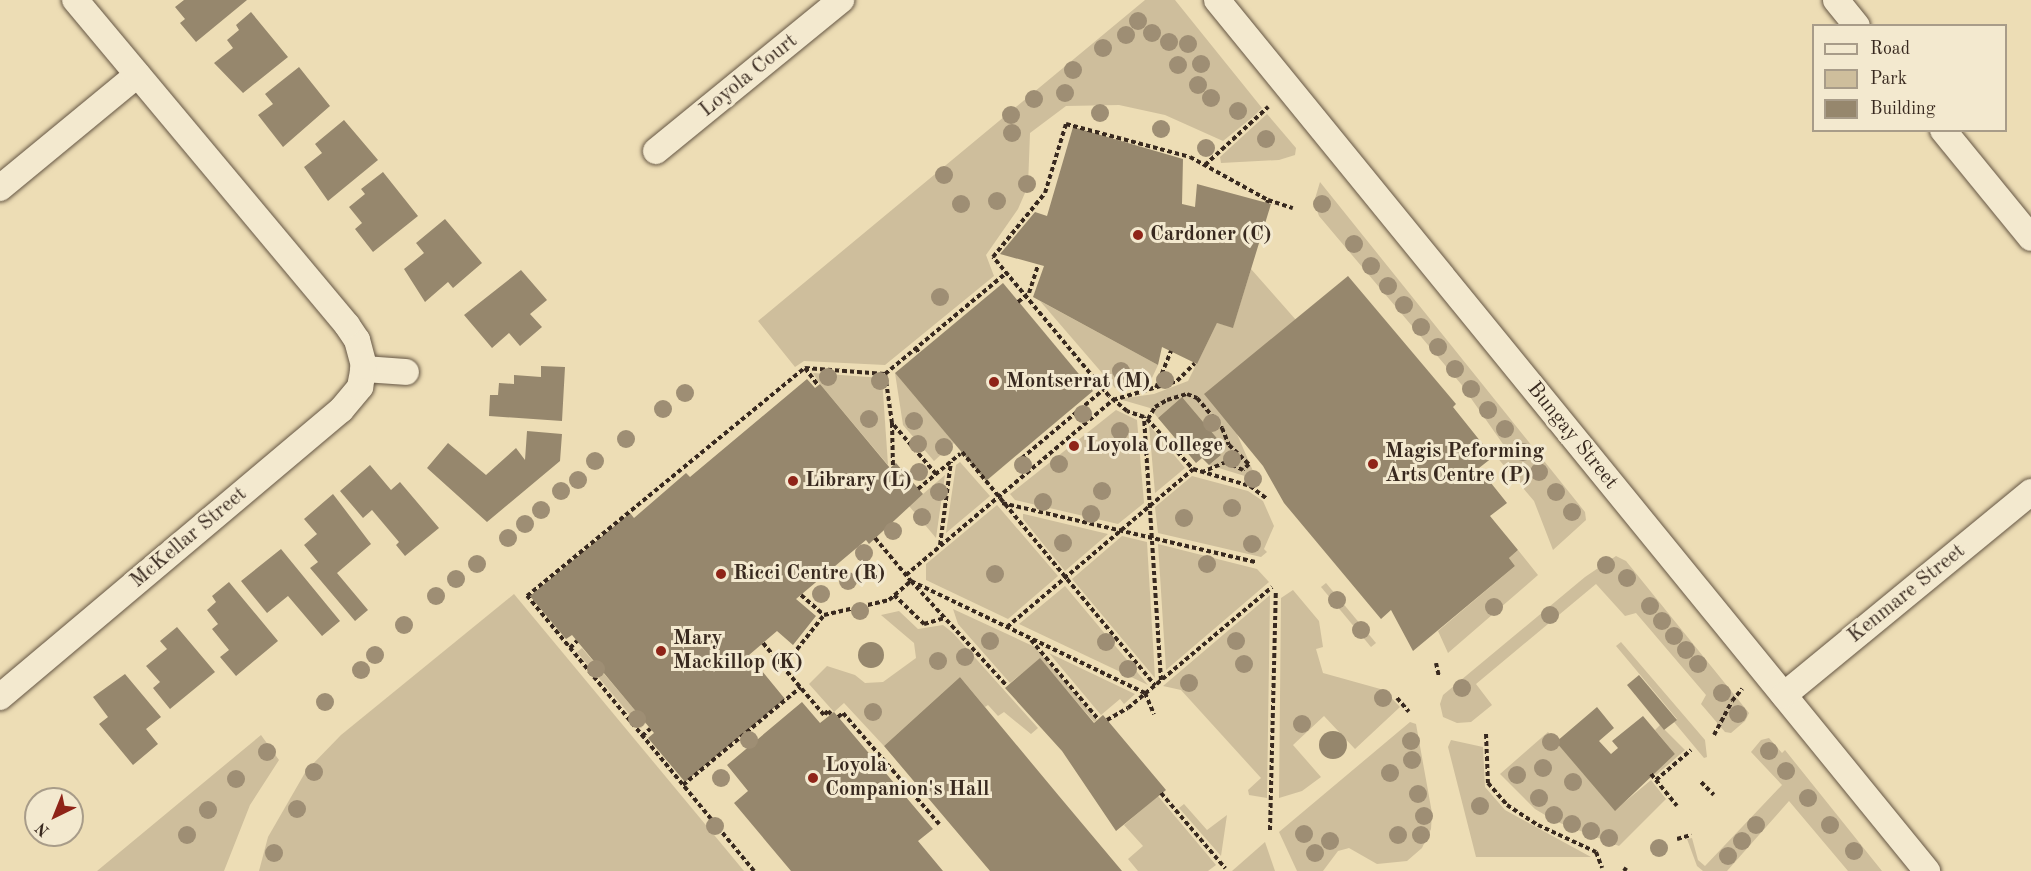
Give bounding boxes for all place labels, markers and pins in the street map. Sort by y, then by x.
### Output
place label: Cardoner (C) [1150,222,1272,248]
marker: Cardoner (C) [1131,228,1145,242]
place label: Montserrat (M) [1006,369,1150,395]
marker: Montserrat (M) [987,375,1001,389]
place label: Loyola College [1086,433,1223,459]
marker: Loyola College [1067,439,1081,453]
place label: Magis Peforming Arts Centre (P) [1385,439,1544,489]
marker: Magis Peforming Arts Centre (P) [1366,457,1380,471]
place label: Library (L) [805,468,912,494]
marker: Library (L) [786,474,800,488]
place label: Ricci Centre (R) [733,561,885,587]
marker: Ricci Centre (R) [714,567,728,581]
place label: Mary Mackillop (K) [673,626,803,676]
marker: Mary Mackillop (K) [654,644,668,658]
place label: Loyola Companion's Hall [825,753,989,803]
marker: Loyola Companion's Hall [806,771,820,785]

